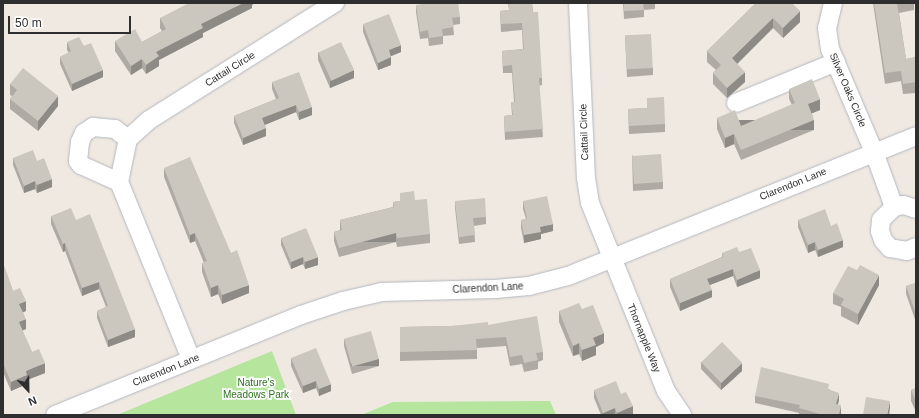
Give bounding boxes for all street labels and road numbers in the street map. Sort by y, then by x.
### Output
street label: Cattail Circle [203,49,257,89]
street label: Silver Oaks Circle [827,51,869,129]
street label: Cattail Circle [577,103,591,161]
street label: Clarendon Lane [758,165,828,203]
street label: Clarendon Lane [452,280,524,296]
street label: Thornapple Way [625,302,663,374]
street label: Clarendon Lane [131,351,201,389]

